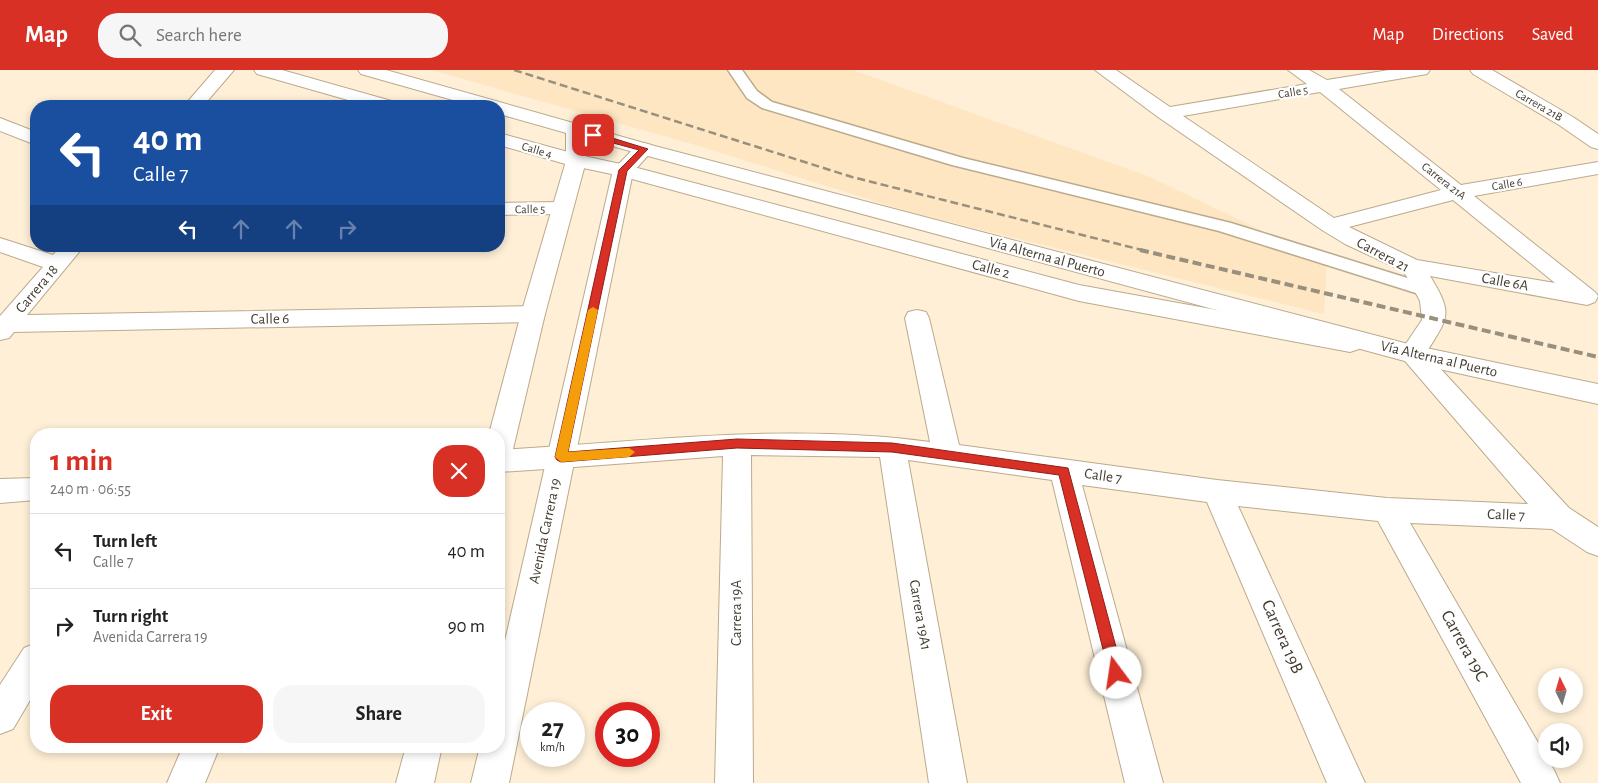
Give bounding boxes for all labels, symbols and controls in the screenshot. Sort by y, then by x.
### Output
search box [98,13,448,58]
icon: search [116,21,144,49]
text: Map [25,23,68,47]
text: Search here [156,26,242,45]
text: Map [1373,26,1404,44]
text: Directions [1432,26,1504,44]
text: Saved [1532,26,1573,44]
street label: Calle 5 [1277,84,1309,100]
street label: Carrera 21B [1513,87,1565,123]
pin [572,114,614,156]
icon: left [50,120,115,185]
icon: arrive [579,121,607,149]
text: 40 m [133,122,202,157]
street label: Calle 4 [520,140,554,160]
street label: Carrera 21A [1420,160,1469,202]
text: Calle 7 [133,163,188,185]
street label: Calle 6 [1491,175,1524,193]
street label: Calle 5 [515,203,545,215]
icon: left [174,215,202,243]
icon: ahead [227,215,255,243]
icon: ahead [280,215,308,243]
icon: right [333,215,361,243]
street label: Vía Alterna al Puerto [987,234,1107,280]
street label: Carrera 21 [1354,235,1412,275]
street label: Calle 2 [971,257,1012,281]
street label: Carrera 18 [13,262,61,316]
street label: Calle 6A [1480,271,1530,294]
street label: Calle 6 [251,311,289,327]
street label: Vía Alterna al Puerto [1379,338,1499,380]
button: close [433,445,485,497]
text: 1 min [50,446,113,476]
street label: Calle 7 [1083,466,1123,486]
street label: Avenida Carrera 19 [526,477,564,585]
text: 240 m · 06:55 [50,481,131,497]
street label: Calle 7 [1487,507,1525,523]
text: Turn left [93,532,157,551]
icon: left [50,537,78,565]
text: 40 m [447,542,485,561]
text: Calle 7 [93,554,133,570]
street label: Carrera 19A1 [906,579,934,651]
street label: Carrera 19A [729,580,744,646]
street label: Carrera 19B [1258,597,1306,677]
text: Turn right [93,607,168,626]
street label: Carrera 19C [1437,607,1491,685]
icon: right [50,612,78,640]
text: 90 m [448,617,485,636]
text: Avenida Carrera 19 [93,629,208,645]
position arrow [1089,646,1141,698]
north arrow [1538,668,1582,712]
map controls [1538,668,1583,768]
button: Exit [50,685,263,743]
button: Share [273,685,485,743]
speed limit sign: 30 [595,702,660,767]
text: 27 [541,716,564,741]
button: sound [1538,723,1583,768]
text: km/h [540,741,565,753]

